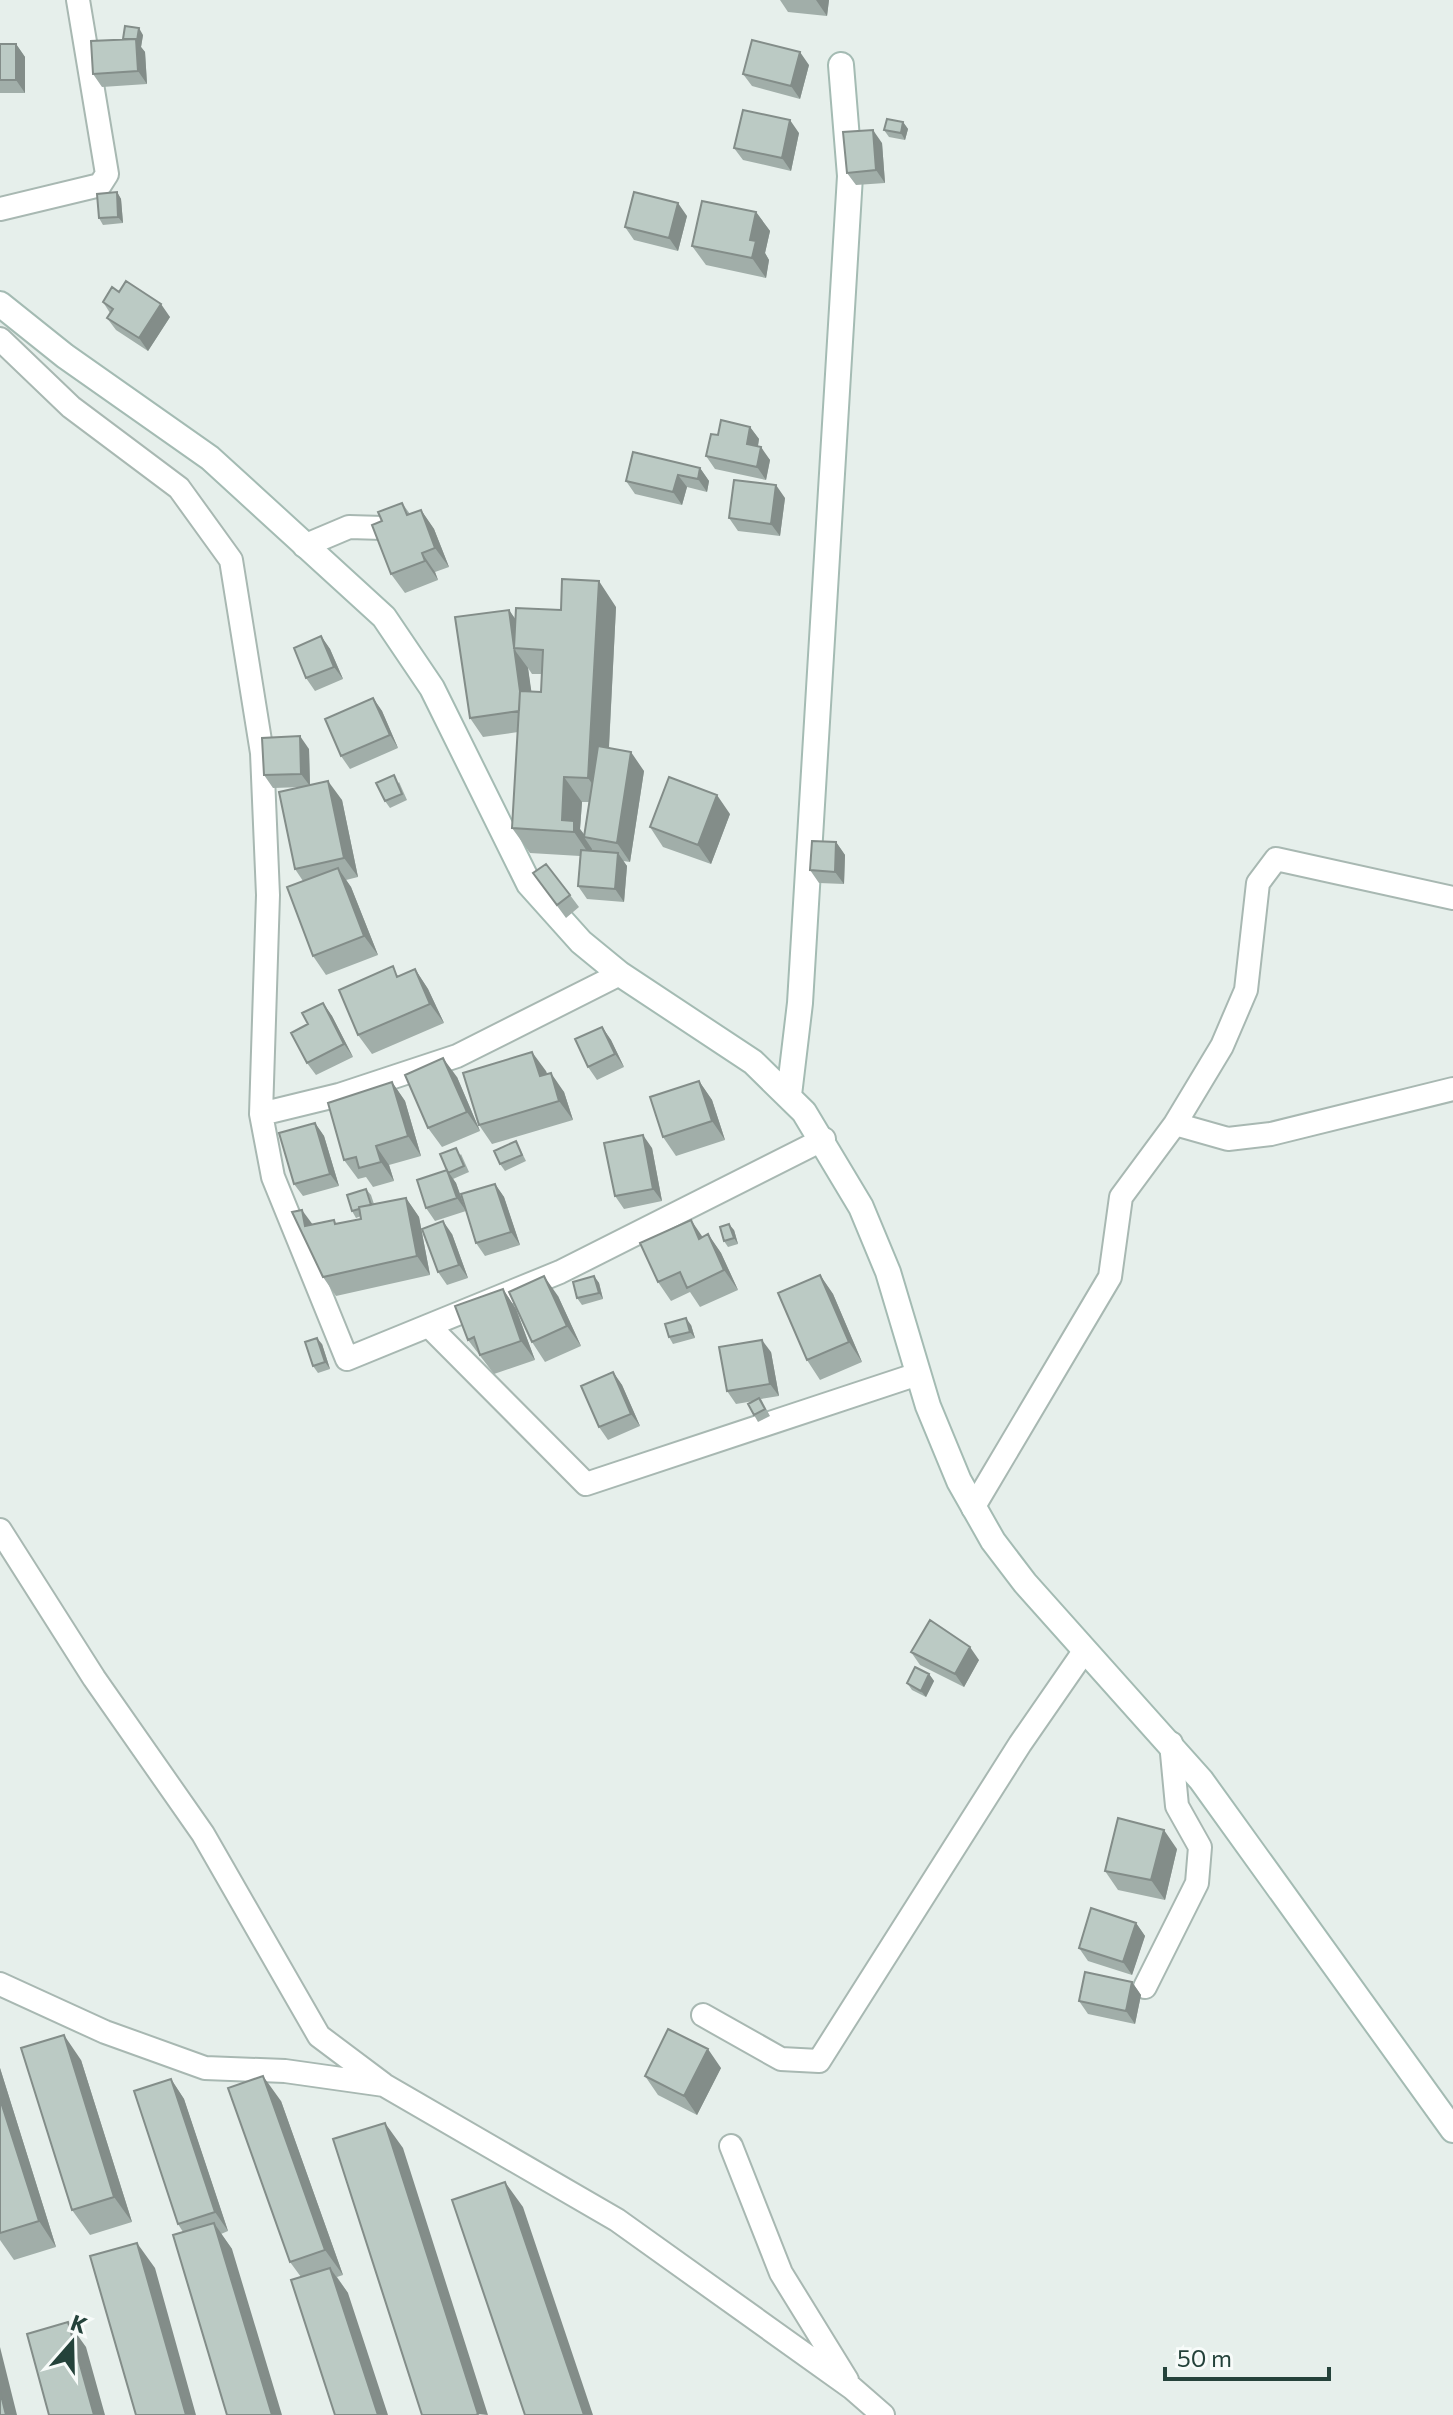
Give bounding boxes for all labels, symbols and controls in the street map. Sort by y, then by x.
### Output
north arrow [32,2303,112,2383]
text: K [67,2308,91,2339]
scale bar [1165,2331,1329,2381]
text: 50 m [1177,2343,1232,2372]

